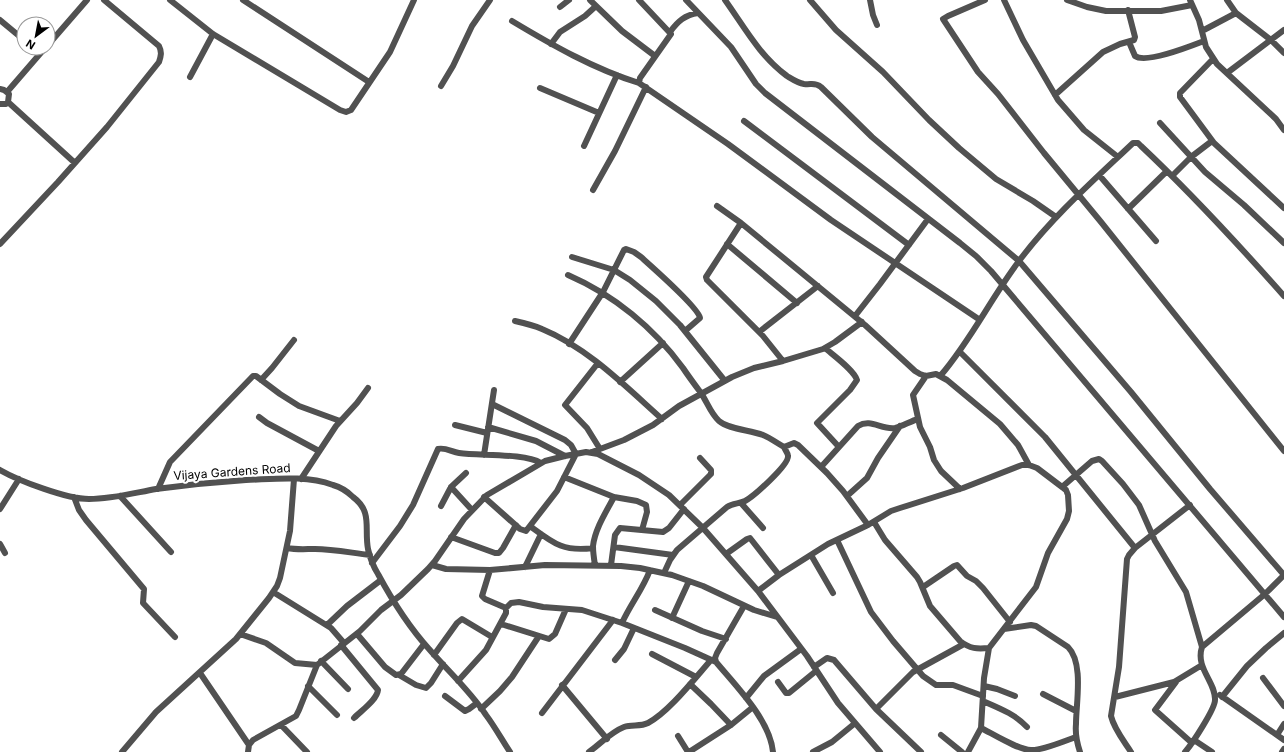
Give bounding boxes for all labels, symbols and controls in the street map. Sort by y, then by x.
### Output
north arrow [16,16,56,56]
text: N [23,36,38,53]
street label: Vijaya Gardens Road [173,460,291,483]

